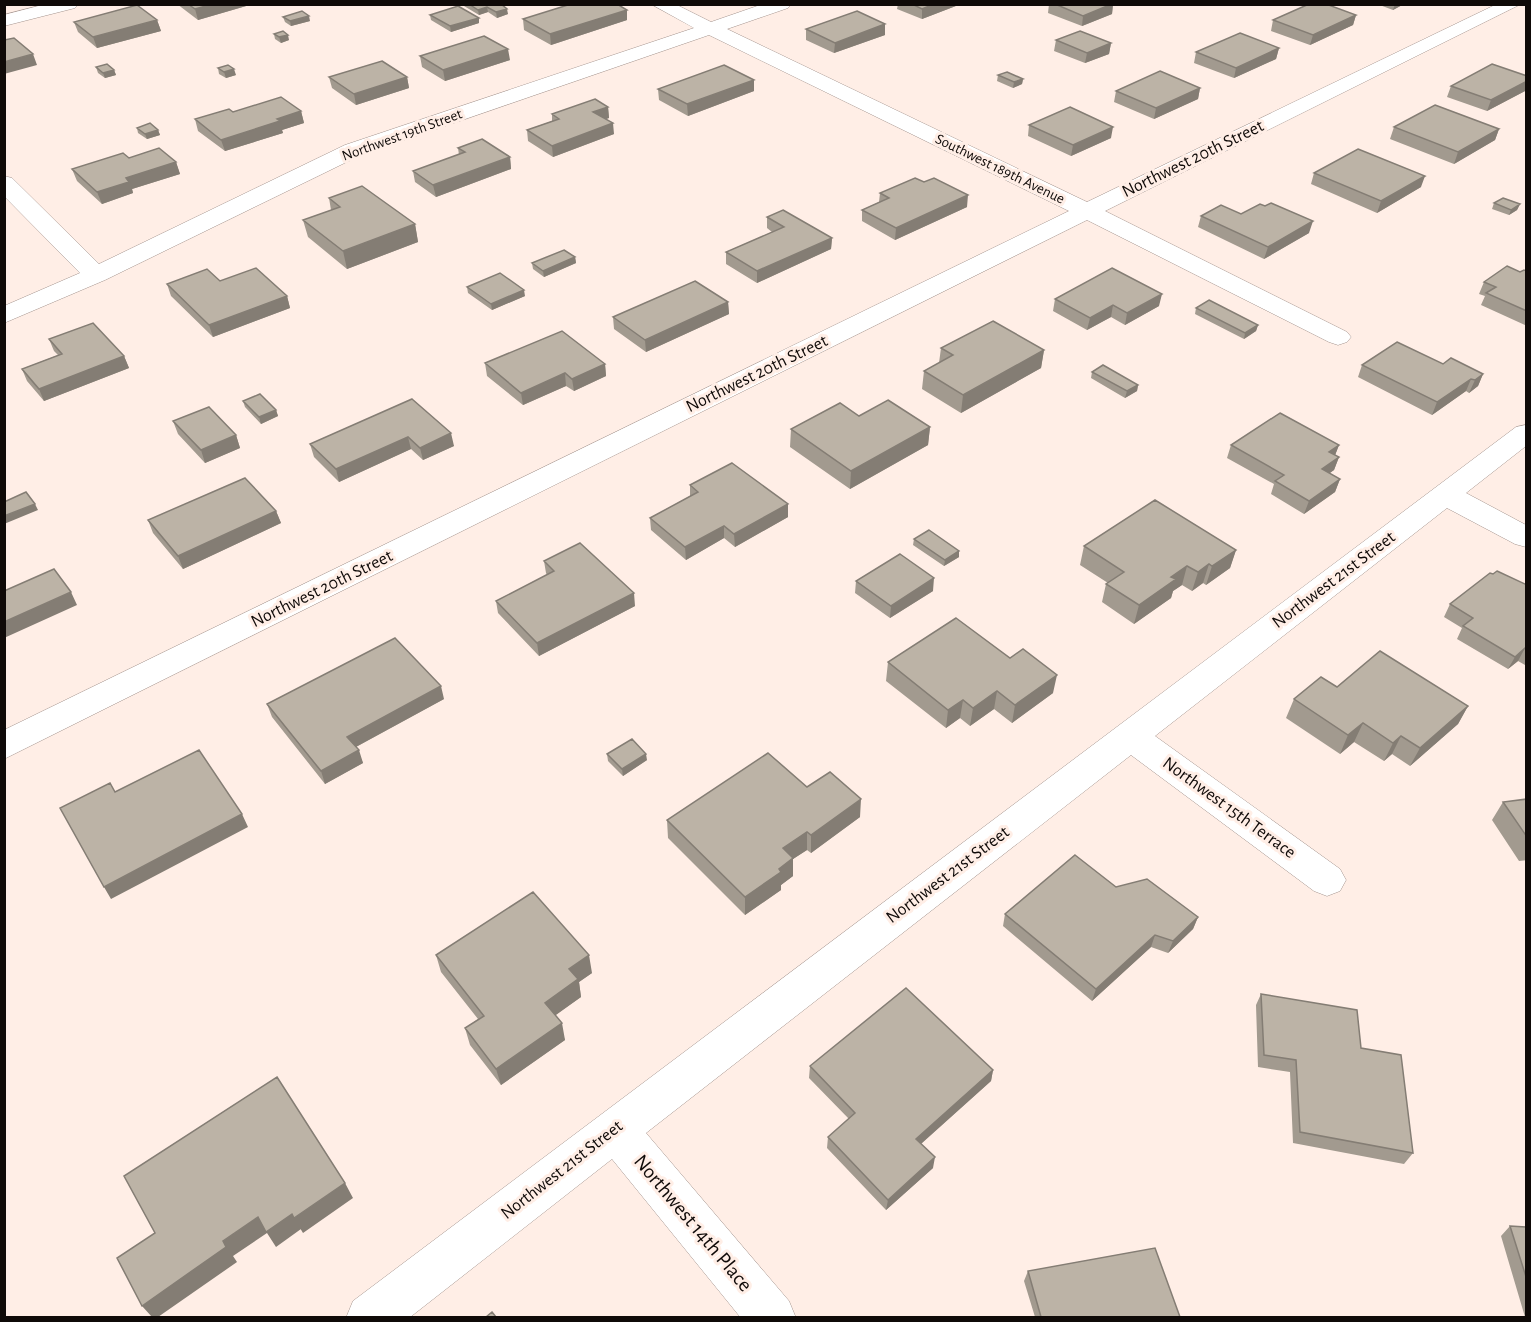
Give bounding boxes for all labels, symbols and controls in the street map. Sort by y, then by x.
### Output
street label: Northwest 19th Street [340,106,464,164]
street label: Northwest 20th Street [1119,117,1267,201]
street label: Southwest 189th Avenue [933,131,1067,207]
street label: Northwest 20th Street [683,332,831,416]
street label: Northwest 21st Street [1269,528,1399,632]
street label: Northwest 20th Street [248,547,396,631]
street label: Northwest 15th Terrace [1159,754,1299,862]
street label: Northwest 21st Street [883,823,1013,927]
street label: Northwest 21st Street [498,1117,626,1223]
street label: Northwest 14th Place [630,1151,756,1295]

